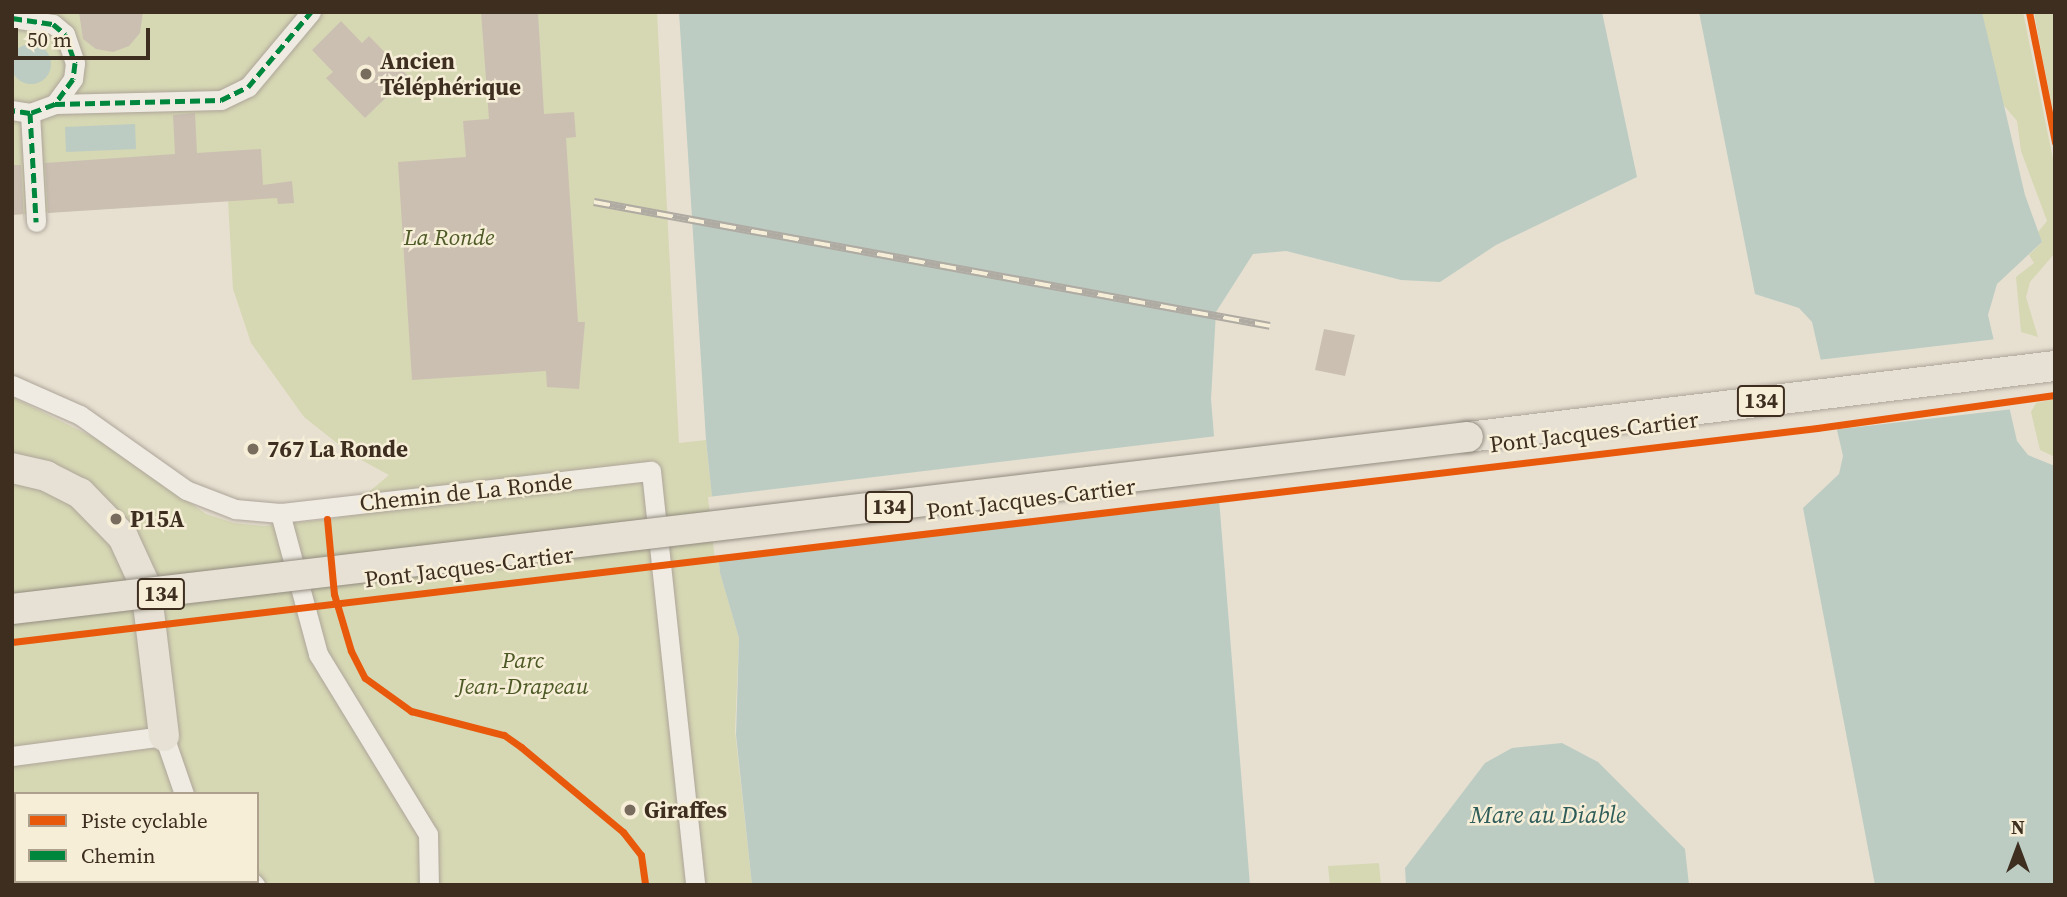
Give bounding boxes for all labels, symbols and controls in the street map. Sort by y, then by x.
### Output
scale bar [18,14,154,58]
text: 50 m [27,25,72,54]
place label: Ancien Téléphérique [380,47,521,101]
marker: Ancien Téléphérique [358,66,374,82]
park label: La Ronde [404,223,494,251]
road number: 134 [1736,384,1786,418]
street label: Pont Jacques-Cartier [1488,405,1700,459]
place label: 767 La Ronde [267,435,408,463]
marker: 767 La Ronde [245,441,261,457]
street label: Chemin de La Ronde [358,467,574,517]
street label: Pont Jacques-Cartier [925,472,1137,526]
road number: 134 [864,490,914,524]
place label: P15A [130,505,185,533]
marker: P15A [108,511,124,527]
street label: Pont Jacques-Cartier [363,540,575,594]
road number: 134 [136,576,186,612]
park label: Parc Jean-Drapeau [457,646,589,700]
legend [14,792,259,883]
place label: Giraffes [644,796,727,824]
water label: Mare au Diable [1470,801,1626,829]
marker: Giraffes [622,802,638,818]
text: Piste cyclable [81,806,208,835]
north arrow [1983,813,2053,883]
text: N [2011,814,2025,840]
text: Chemin [81,841,156,870]

